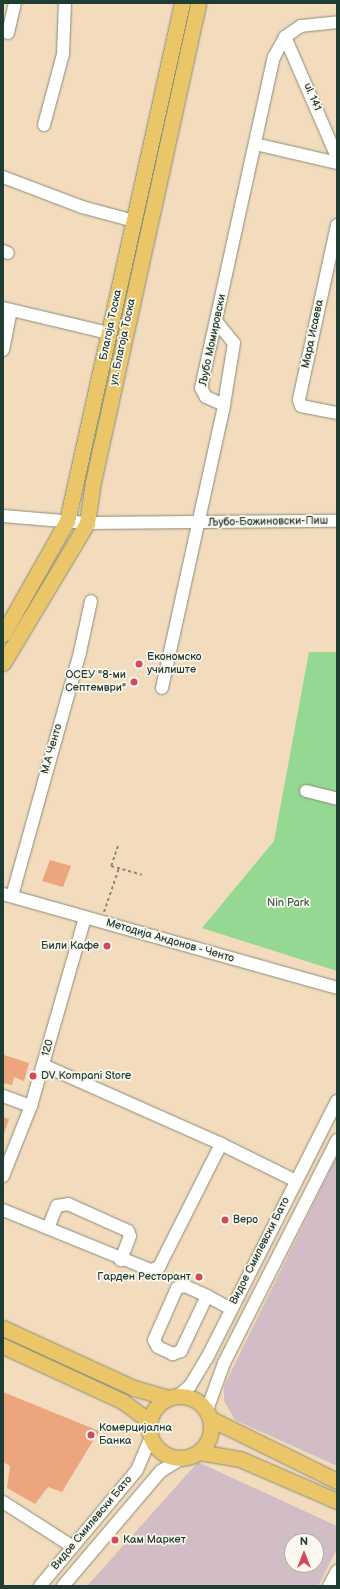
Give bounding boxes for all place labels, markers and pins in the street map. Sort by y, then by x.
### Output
place label: Економско училиште [147,651,202,677]
marker: Економско училиште [134,659,144,669]
place label: ОСЕУ "8-ми Септември" [65,669,126,695]
marker: ОСЕУ "8-ми Септември" [129,677,139,687]
place label: Били Кафе [41,939,99,953]
marker: Били Кафе [102,941,112,951]
place label: DV Kompani Store [41,1069,131,1083]
marker: DV Kompani Store [28,1071,38,1081]
place label: Веро [233,1213,258,1227]
marker: Веро [220,1215,230,1225]
place label: Гарден Ресторант [97,1270,191,1284]
marker: Гарден Ресторант [194,1272,204,1282]
place label: Комерцијална Банка [99,1422,172,1448]
marker: Комерцијална Банка [86,1430,96,1440]
place label: Кам Маркет [123,1533,186,1547]
marker: Кам Маркет [110,1535,120,1545]

